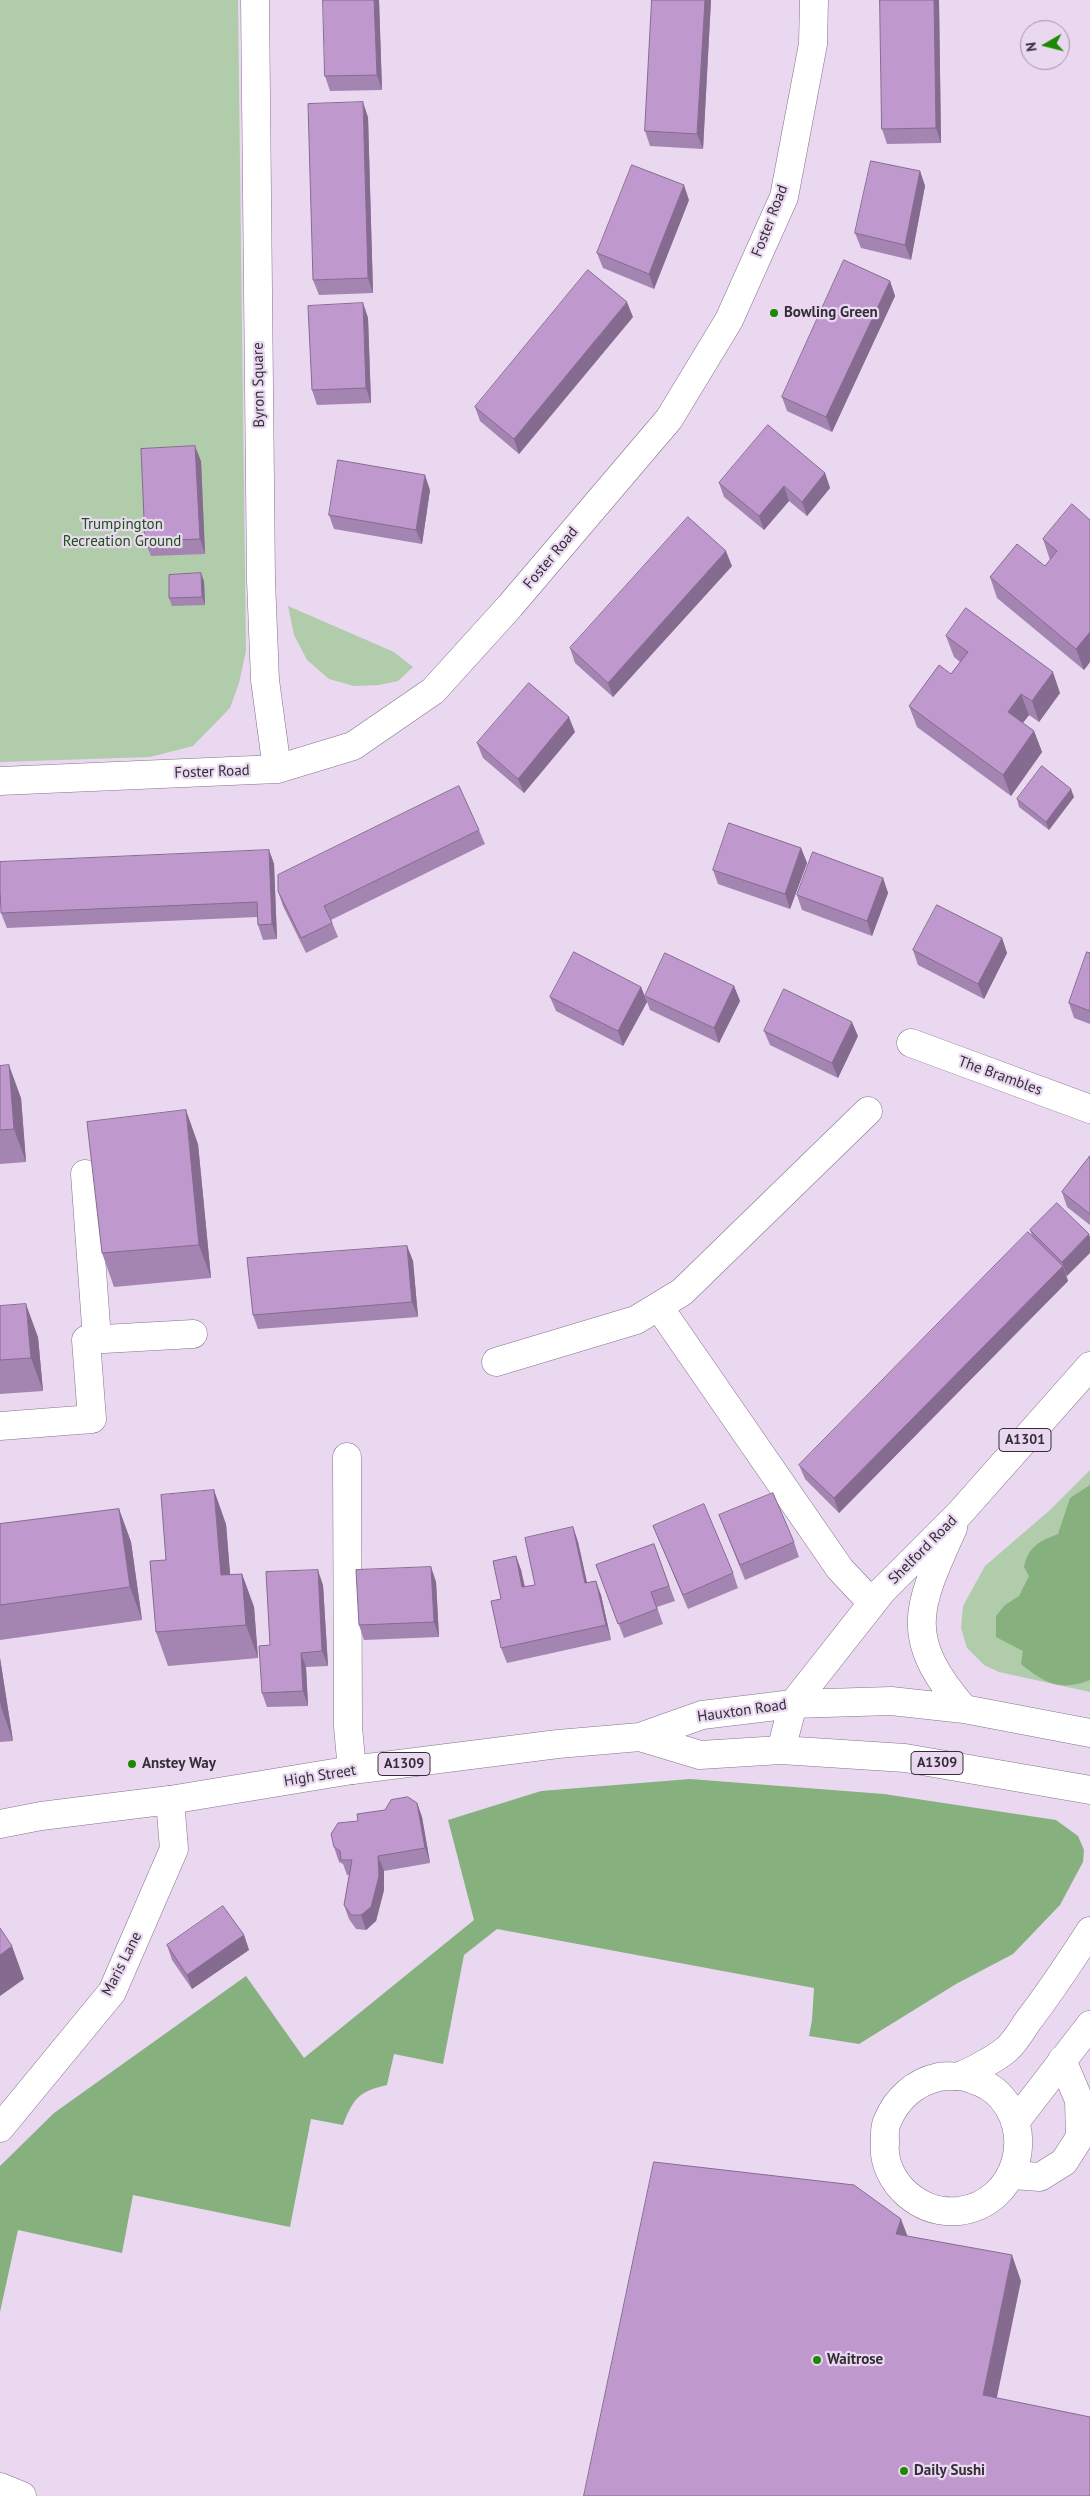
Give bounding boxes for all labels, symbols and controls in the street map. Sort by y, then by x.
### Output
north arrow [1020,20,1070,70]
text: N [1022,41,1041,53]
street label: Foster Road [748,183,792,259]
place label: Bowling Green [784,304,878,322]
marker: Bowling Green [768,307,780,319]
street label: Byron Square [249,342,269,428]
park label: Trumpington Recreation Ground [63,516,181,551]
street label: Foster Road [520,523,582,593]
street label: Foster Road [174,762,250,782]
street label: The Brambles [956,1052,1044,1100]
road number: A1301 [999,1428,1051,1452]
street label: Shelford Road [885,1512,961,1588]
street label: Hauxton Road [696,1696,788,1726]
road number: A1309 [378,1752,430,1776]
road number: A1309 [911,1752,963,1775]
place label: Anstey Way [142,1755,216,1773]
marker: Anstey Way [126,1758,138,1770]
street label: High Street [283,1761,357,1791]
street label: Maris Lane [98,1929,146,1999]
place label: Waitrose [827,2351,883,2369]
marker: Waitrose [811,2354,823,2366]
place label: Daily Sushi [914,2462,985,2480]
marker: Daily Sushi [898,2465,910,2477]

